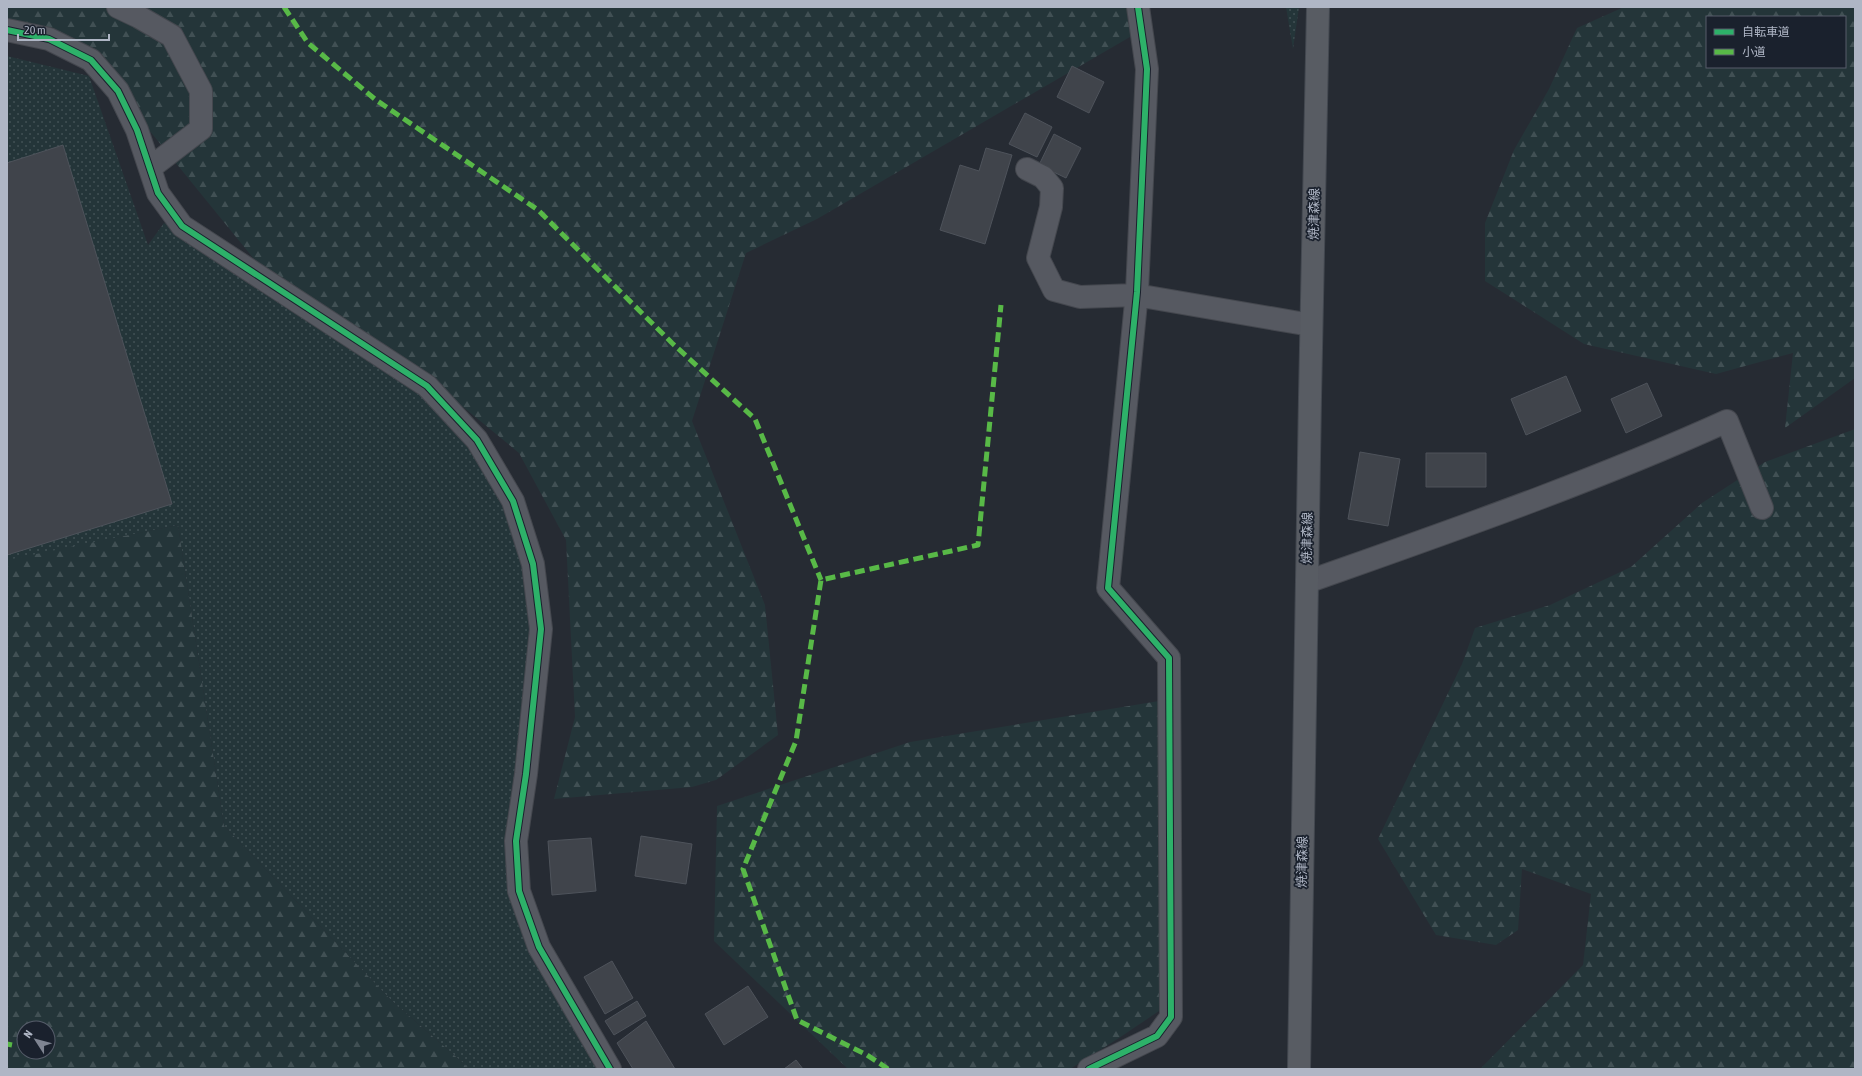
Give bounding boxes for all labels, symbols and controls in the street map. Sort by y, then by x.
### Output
scale bar [18,16,109,42]
legend [1706,16,1846,68]
text: 20 m [24,23,46,37]
text: 自転車道 [1742,25,1790,39]
text: 小道 [1742,45,1766,59]
street label: 焼津森線 [1306,188,1322,240]
street label: 焼津森線 [1299,512,1315,564]
street label: 焼津森線 [1294,836,1310,888]
north arrow [16,1020,56,1060]
text: N [21,1028,35,1040]

